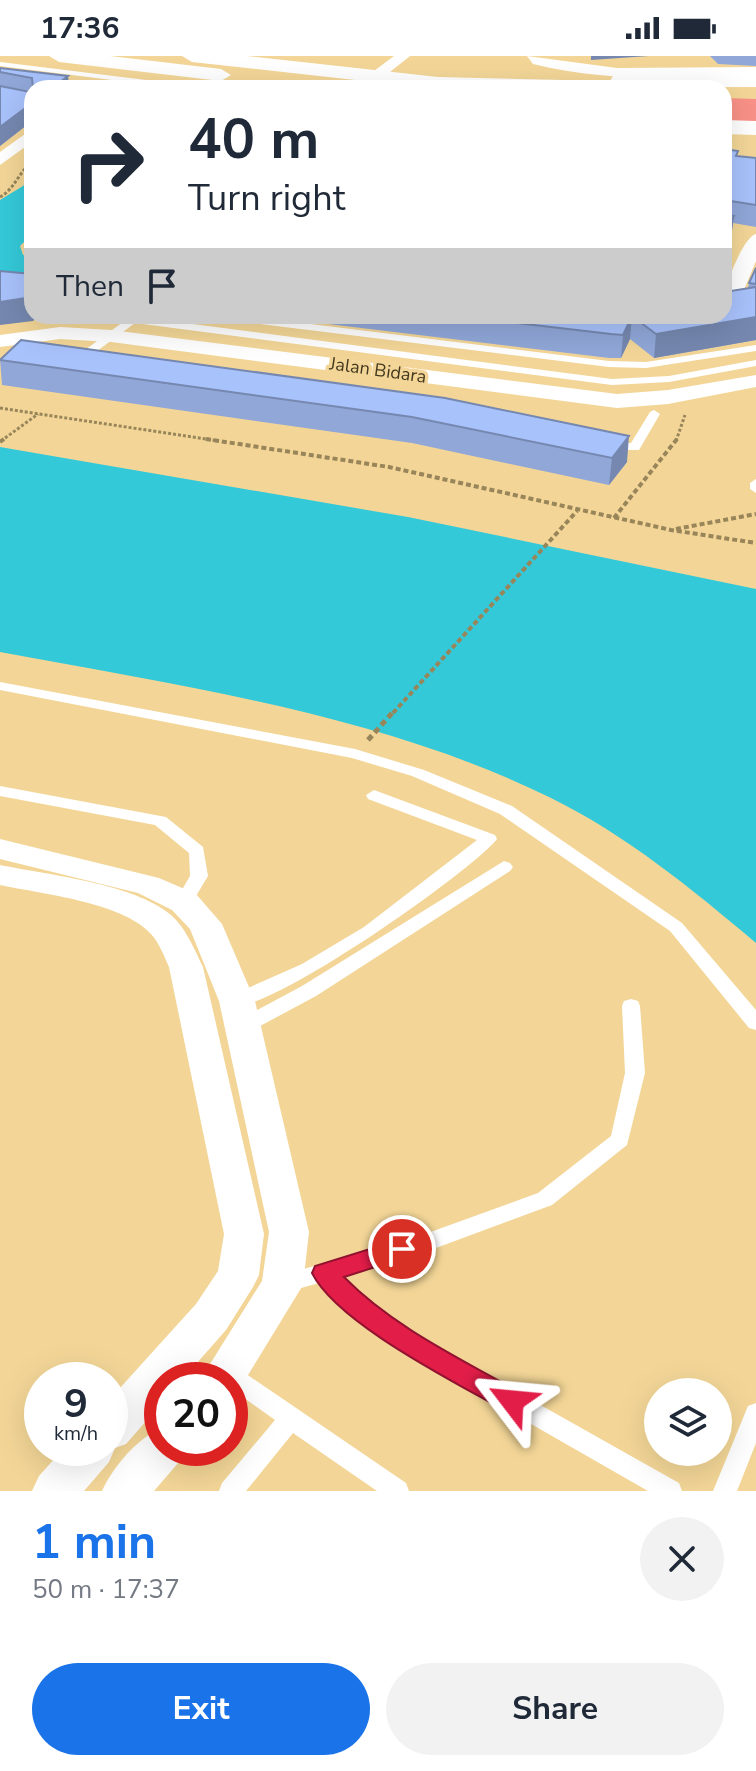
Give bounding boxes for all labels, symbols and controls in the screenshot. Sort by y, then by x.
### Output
text: 17:36 [40,8,119,49]
text: 40 m [188,101,319,178]
icon: right [56,112,160,216]
text: Turn right [188,174,345,223]
icon: arrive [140,264,184,308]
text: Then [56,266,124,307]
street label: Jalan Bidara [327,351,428,389]
pin [368,1215,436,1283]
icon: arrive [380,1227,424,1271]
position arrow [470,1359,554,1443]
speed limit sign: 20 [144,1362,248,1466]
text: 9 [64,1377,88,1431]
map controls [644,1378,732,1466]
button: layers [644,1378,732,1466]
text: km/h [54,1420,98,1447]
text: 1 min [32,1509,156,1575]
button: close [640,1517,724,1601]
text: 50 m · 17:37 [32,1572,180,1607]
button: Exit [32,1663,370,1755]
button: Share [386,1663,724,1755]

